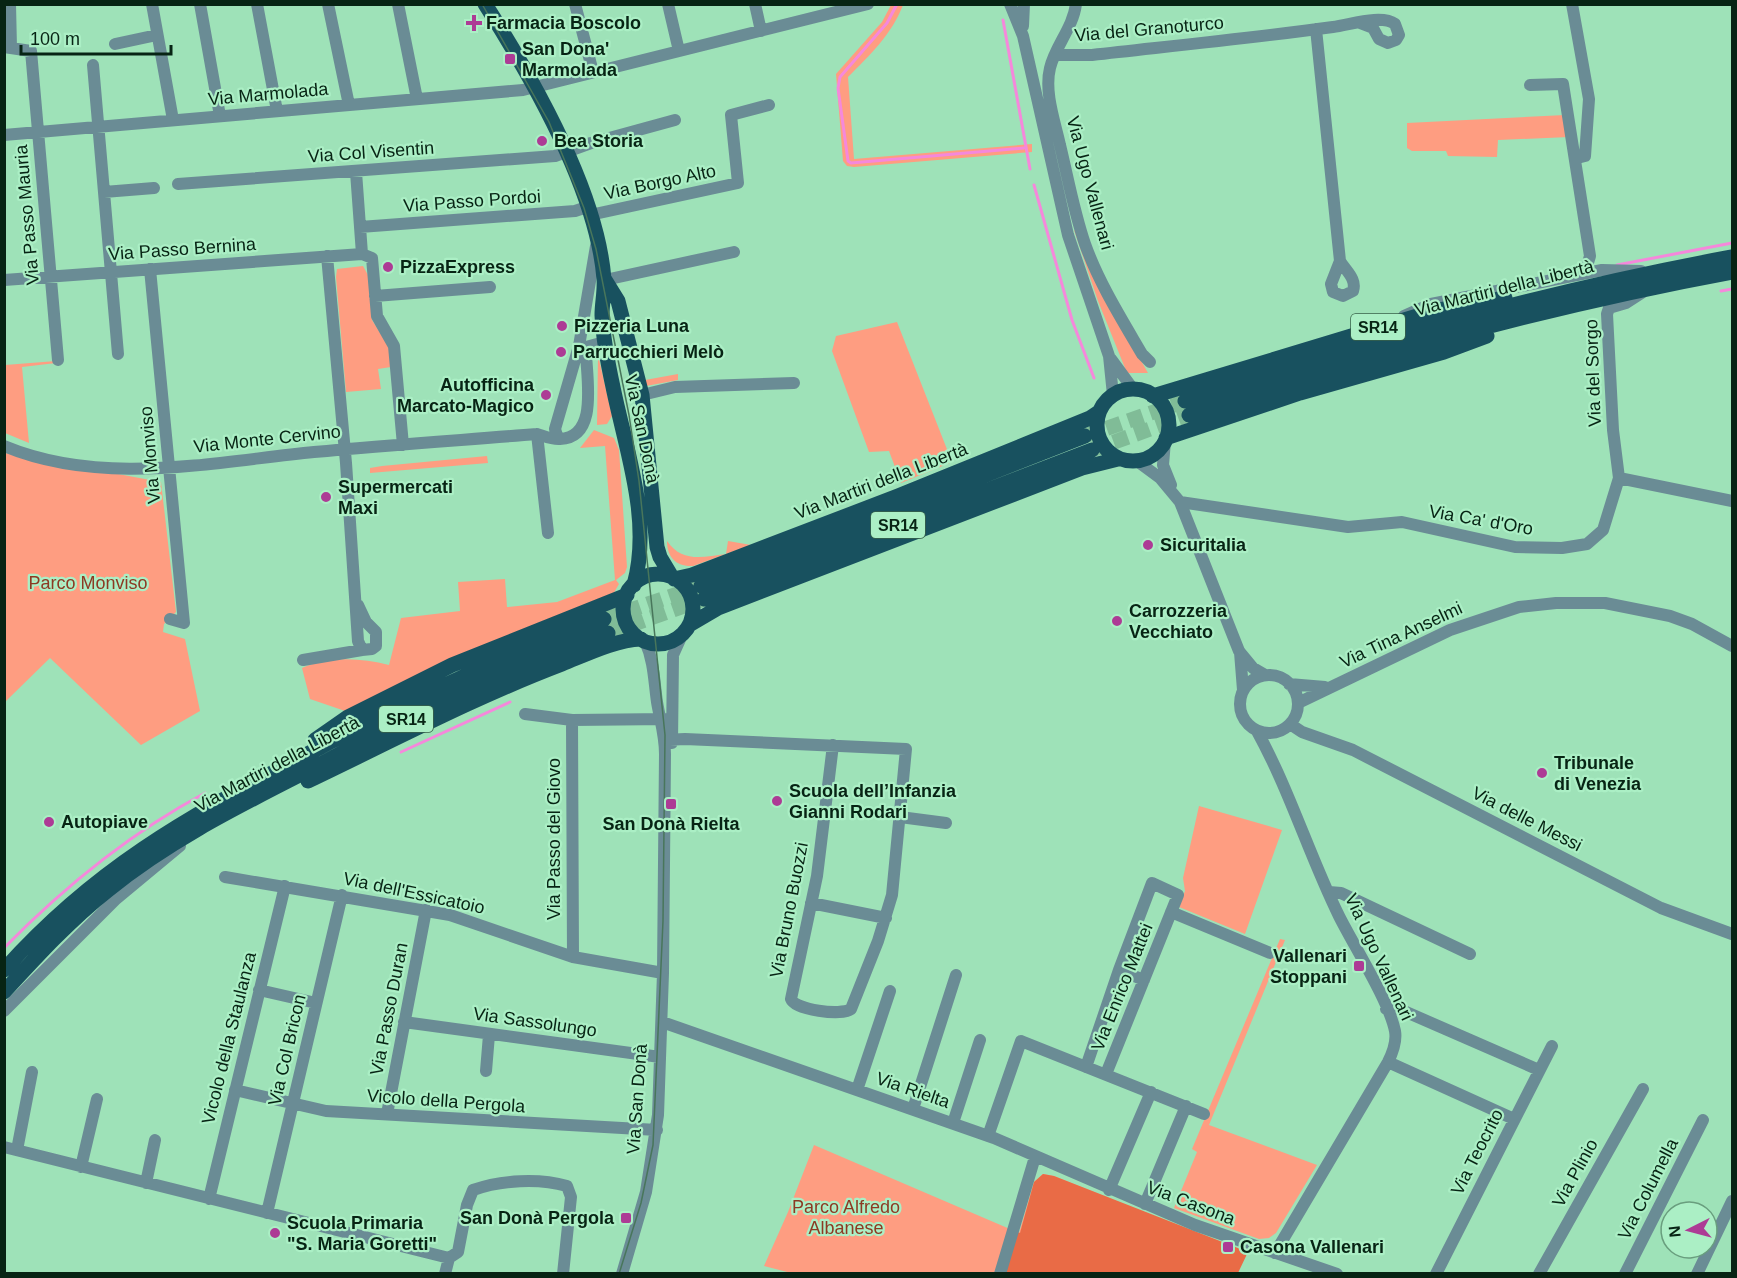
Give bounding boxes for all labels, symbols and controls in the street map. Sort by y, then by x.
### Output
place label: Farmacia Boscolo [486,13,641,33]
street label: Via del Granoturco [1074,13,1224,45]
marker: Farmacia Boscolo [467,16,481,30]
scale bar [21,18,171,56]
text: 100 m [30,29,80,49]
place label: San Dona' Marmolada [522,39,618,80]
marker: San Dona' Marmolada [503,52,517,66]
street label: Via Marmolada [207,79,330,109]
street label: Via Ugo Vallenari [1063,114,1117,252]
place label: Bea Storia [554,131,644,151]
marker: Bea Storia [535,134,549,148]
street label: Via Col Visentin [307,138,435,166]
street label: Via Passo Mauria [11,143,43,286]
street label: Via Borgo Alto [602,160,718,204]
street label: Via Passo Pordoi [403,186,541,216]
street label: Via Passo Bernina [108,234,257,264]
street label: Via Martiri della Libertà [1412,256,1597,320]
place label: PizzaExpress [400,257,515,277]
marker: PizzaExpress [381,260,395,274]
road number: SR14 [1351,314,1405,340]
place label: Pizzeria Luna [574,316,690,336]
marker: Pizzeria Luna [555,319,569,333]
street label: Via del Sorgo [1581,319,1605,427]
place label: Parrucchieri Melò [573,342,724,362]
marker: Parrucchieri Melò [554,345,568,359]
street label: Via San Donà [621,373,663,486]
place label: Autofficina Marcato-Magico [397,375,535,416]
marker: Autofficina Marcato-Magico [539,388,553,402]
street label: Via Monviso [136,405,164,505]
street label: Via Monte Cervino [192,421,342,457]
street label: Via Martiri della Libertà [792,438,971,523]
place label: Supermercati Maxi [338,477,453,518]
marker: Supermercati Maxi [319,490,333,504]
street label: Via Ca' d'Oro [1427,501,1535,539]
road number: SR14 [871,512,925,538]
place label: Sicuritalia [1160,535,1247,555]
marker: Sicuritalia [1141,538,1155,552]
park label: Parco Monviso [28,573,148,593]
street label: Via Tina Anselmi [1337,598,1465,672]
place label: Carrozzeria Vecchiato [1129,601,1228,642]
marker: Carrozzeria Vecchiato [1110,614,1124,628]
road number: SR14 [379,706,433,732]
street label: Via Martiri della Libertà [191,712,364,816]
place label: Tribunale di Venezia [1554,753,1642,794]
street label: Via Passo del Giovo [544,758,564,920]
marker: Tribunale di Venezia [1535,766,1549,780]
place label: Scuola dell’Infanzia Gianni Rodari [789,781,957,822]
street label: Via delle Messi [1469,783,1585,855]
marker: Scuola dell’Infanzia Gianni Rodari [770,794,784,808]
marker: San Donà Rielta [664,797,678,811]
place label: Autopiave [61,812,148,832]
place label: San Donà Rielta [602,814,741,834]
marker: Autopiave [42,815,56,829]
street label: Via Bruno Buozzi [766,840,812,980]
street label: Via dell'Essicatoio [341,868,487,918]
street label: Via Ugo Vallenari [1341,891,1417,1023]
street label: Via Enrico Mattei [1087,920,1157,1054]
street label: Via Passo Duran [366,941,412,1077]
place label: Vallenari Stoppani [1270,946,1347,987]
street label: Vicolo della Staulanza [198,949,260,1126]
marker: Vallenari Stoppani [1352,959,1366,973]
street label: Via Col Bricon [264,992,310,1108]
street label: Via Sassolungo [472,1003,598,1041]
street label: Via San Donà [623,1042,651,1155]
street label: Via Rielta [873,1068,953,1112]
street label: Vicolo della Pergola [366,1085,527,1117]
street label: Via Teocrito [1447,1106,1507,1198]
street label: Via Columella [1614,1134,1682,1243]
street label: Via Plinio [1548,1135,1602,1211]
street label: Via Casona [1144,1177,1239,1229]
park label: Parco Alfredo Albanese [792,1197,900,1238]
north arrow [1659,1200,1719,1260]
place label: San Donà Pergola [460,1208,615,1228]
marker: San Donà Pergola [619,1211,633,1225]
place label: Scuola Primaria "S. Maria Goretti" [287,1213,437,1254]
text: N [1666,1225,1684,1238]
marker: Scuola Primaria "S. Maria Goretti" [268,1226,282,1240]
place label: Casona Vallenari [1240,1237,1384,1257]
marker: Casona Vallenari [1221,1240,1235,1254]

